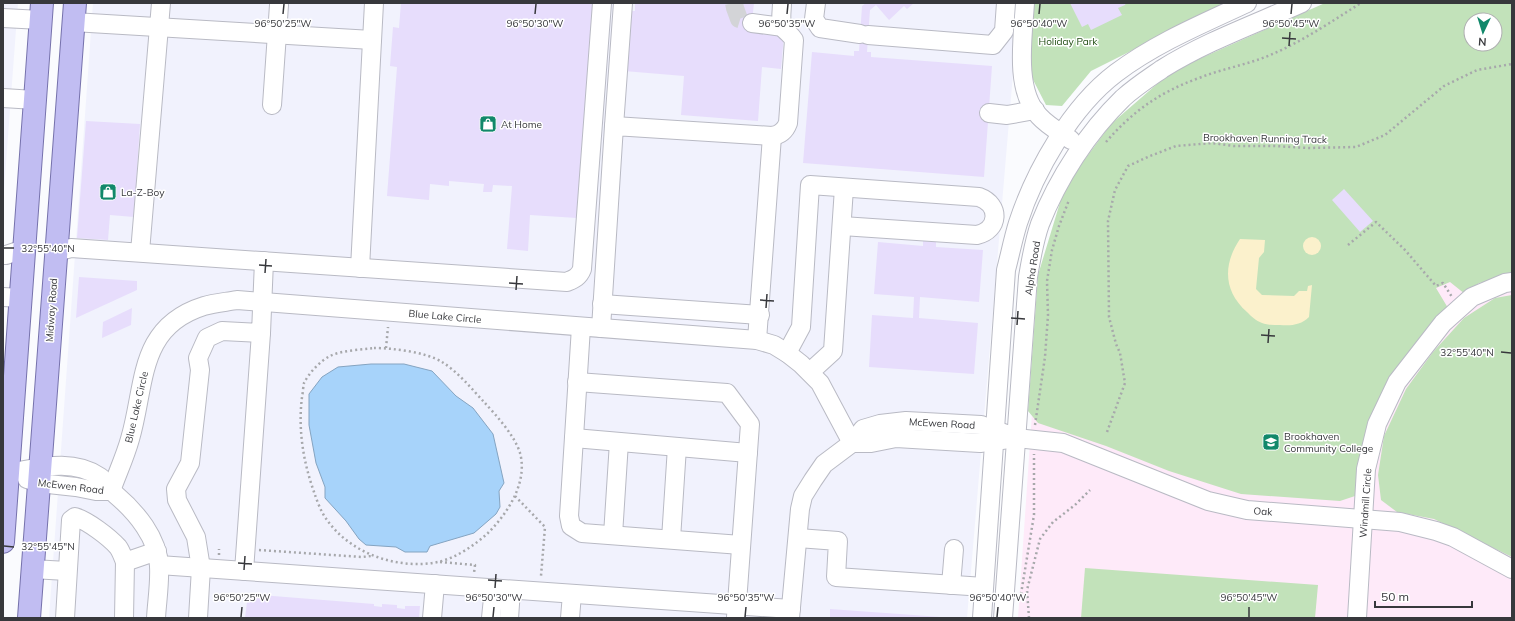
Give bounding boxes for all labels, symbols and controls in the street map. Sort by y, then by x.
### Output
north arrow [1463,12,1503,52]
text: 96°50'25"W [255,17,311,30]
text: 96°50'30"W [507,17,563,30]
text: 96°50'35"W [759,17,815,30]
text: 96°50'40"W [1011,17,1067,30]
text: 96°50'45"W [1263,17,1319,30]
park label: Holiday Park [1038,35,1098,48]
text: N [1478,35,1487,49]
shop icon: At Home [478,114,498,134]
place label: At Home [501,118,542,131]
street label: Brookhaven Running Track [1203,131,1328,146]
shop icon: La-Z-Boy [98,182,118,202]
place label: La-Z-Boy [121,186,165,199]
street label: Alpha Road [1022,240,1043,296]
text: 32°55'40"N [21,242,75,255]
street label: Midway Road [43,278,60,342]
street label: Blue Lake Circle [408,307,482,326]
text: 32°55'40"N [1440,346,1494,359]
street label: Blue Lake Circle [122,370,151,444]
street label: McEwen Road [908,415,975,432]
place label: Brookhaven Community College [1284,430,1373,455]
school or university icon: Brookhaven Community College [1261,432,1281,452]
street label: Windmill Circle [1357,468,1374,538]
street label: McEwen Road [37,476,105,497]
street label: Oak [1253,504,1274,519]
text: 32°55'45"N [21,540,75,553]
scale bar [1375,583,1472,609]
text: 50 m [1381,589,1409,604]
text: 96°50'25"W [214,591,270,604]
text: 96°50'30"W [466,591,522,604]
text: 96°50'35"W [718,591,774,604]
text: 96°50'40"W [970,591,1026,604]
text: 96°50'45"W [1221,591,1277,604]

